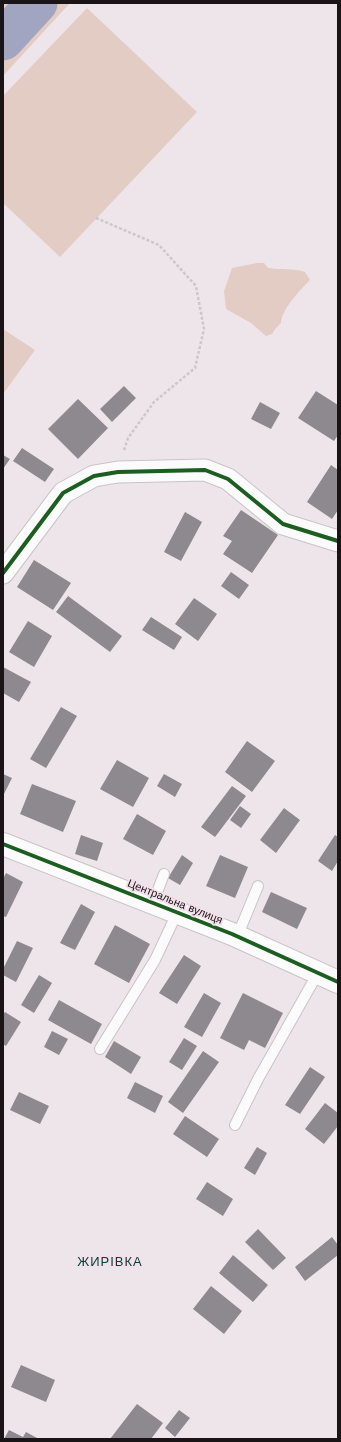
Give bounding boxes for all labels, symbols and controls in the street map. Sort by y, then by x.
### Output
street label: Центральна вулиця [126,877,224,927]
district label: ЖИРІВКА [77,1254,143,1270]

